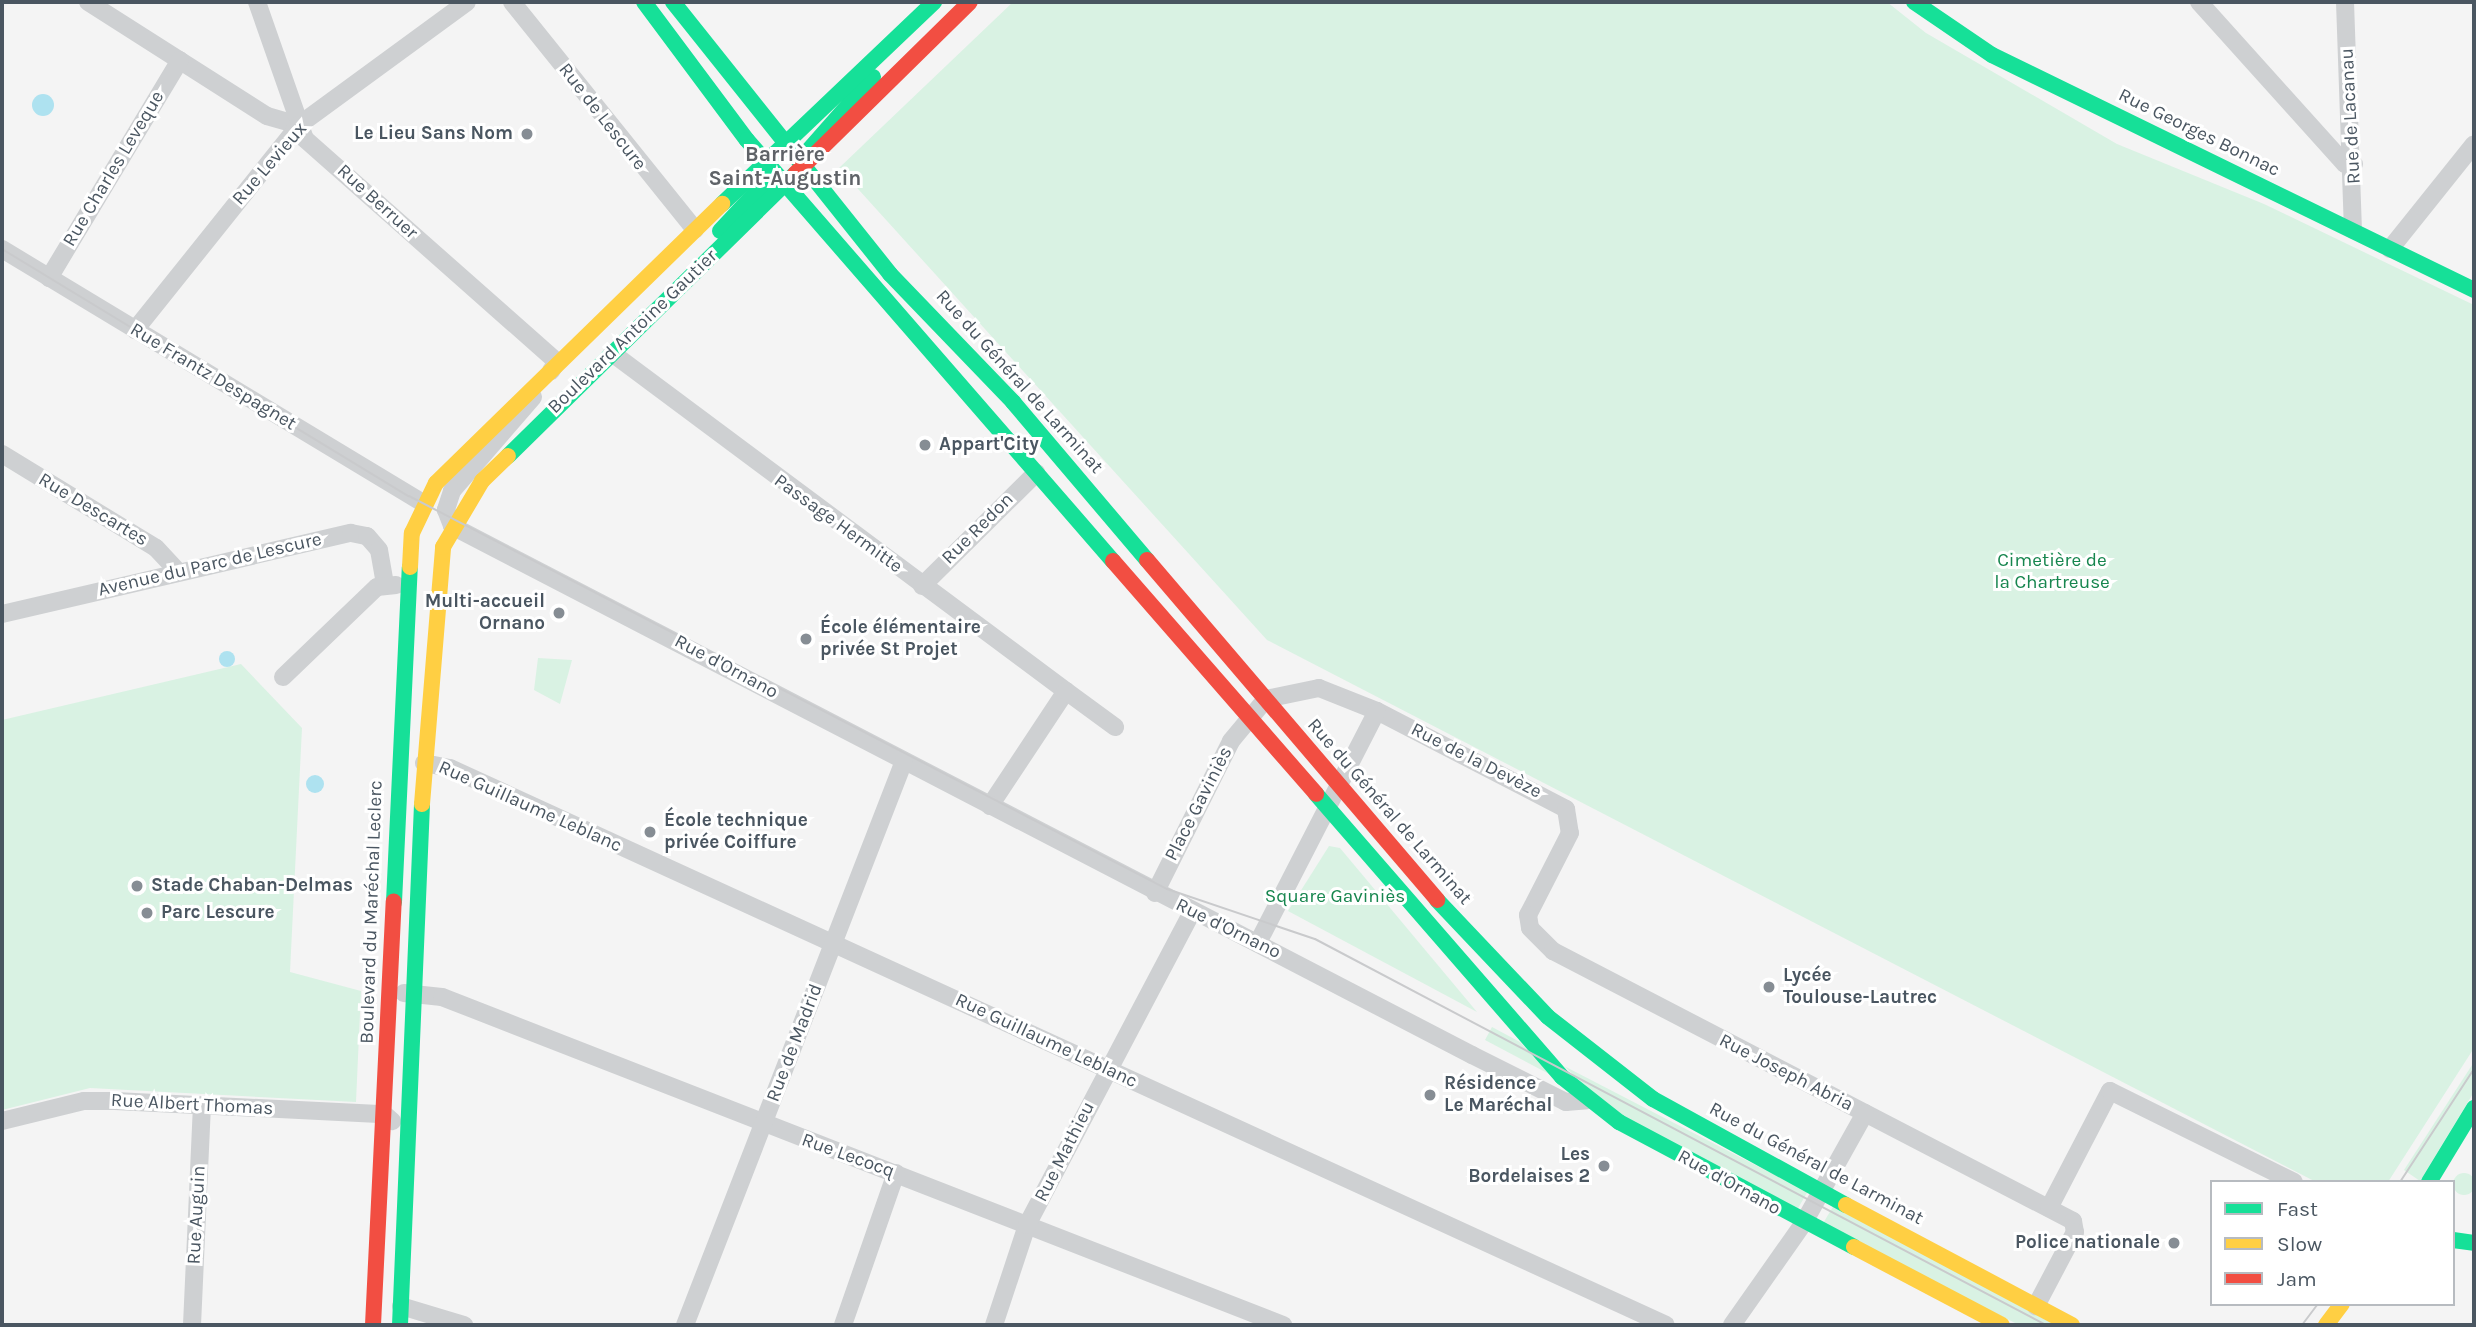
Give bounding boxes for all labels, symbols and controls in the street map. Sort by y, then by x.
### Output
street label: Rue de Lacanau [2336,48,2366,184]
street label: Rue de Lescure [553,59,651,175]
street label: Rue Georges Bonnac [2115,84,2283,182]
street label: Rue Charles Leveque [58,87,170,251]
street label: Rue Levieux [228,118,312,210]
place label: Le Lieu Sans Nom [354,123,513,145]
marker: Le Lieu Sans Nom [519,126,535,142]
district label: Barrière Saint-Augustin [709,141,861,191]
street label: Rue Berruer [332,160,422,244]
street label: Boulevard Antoine Gautier [544,245,722,419]
street label: Rue du Général de Larminat [930,285,1108,479]
street label: Rue Frantz Despagnet [126,318,300,436]
place label: Appart'City [939,434,1039,456]
marker: Appart'City [917,437,933,453]
street label: Rue Descartes [34,468,152,552]
street label: Passage Hermitte [769,470,907,578]
street label: Rue Redon [937,488,1019,570]
street label: Avenue du Parc de Lescure [96,528,324,602]
park label: Cimetière de la Chartreuse [1994,550,2110,594]
place label: Multi-accueil Ornano [425,591,545,635]
marker: Multi-accueil Ornano [551,605,567,621]
place label: École élémentaire privée St Projet [820,617,981,661]
street label: Rue d'Ornano [670,630,782,704]
marker: École élémentaire privée St Projet [798,631,814,647]
street label: Rue du Général de Larminat [1302,714,1476,910]
street label: Rue de la Devèze [1407,718,1545,804]
street label: Place Gaviniès [1160,743,1238,865]
street label: Rue Guillaume Leblanc [435,756,625,858]
street label: Boulevard du Maréchal Leclerc [356,780,388,1044]
place label: École technique privée Coiffure [664,810,808,854]
marker: École technique privée Coiffure [642,824,658,840]
place label: Stade Chaban-Delmas [151,875,353,897]
marker: Stade Chaban-Delmas [129,878,145,894]
park label: Square Gaviniès [1265,886,1405,908]
street label: Rue d'Ornano [1172,894,1284,964]
place label: Parc Lescure [161,902,274,924]
marker: Parc Lescure [139,905,155,921]
place label: Lycée Toulouse-Lautrec [1783,965,1937,1009]
marker: Lycée Toulouse-Lautrec [1761,979,1777,995]
street label: Rue de Madrid [762,981,828,1105]
street label: Rue Guillaume Leblanc [951,989,1141,1093]
street label: Rue Joseph Abria [1715,1029,1857,1117]
place label: Résidence Le Maréchal [1444,1073,1552,1117]
marker: Résidence Le Maréchal [1422,1087,1438,1103]
street label: Rue Albert Thomas [110,1089,274,1121]
street label: Rue Mathieu [1030,1098,1100,1206]
street label: Rue du Général de Larminat [1705,1098,1927,1230]
street label: Rue Lecocq [798,1129,898,1183]
place label: Les Bordelaises 2 [1468,1144,1590,1188]
street label: Rue d'Ornano [1674,1145,1784,1221]
marker: Les Bordelaises 2 [1596,1158,1612,1174]
street label: Rue Auguin [183,1165,211,1265]
legend [2210,1180,2455,1306]
text: Fast [2277,1197,2318,1221]
place label: Police nationale [2015,1232,2160,1254]
text: Slow [2277,1232,2322,1256]
marker: Police nationale [2166,1235,2182,1251]
text: Jam [2277,1267,2317,1291]

